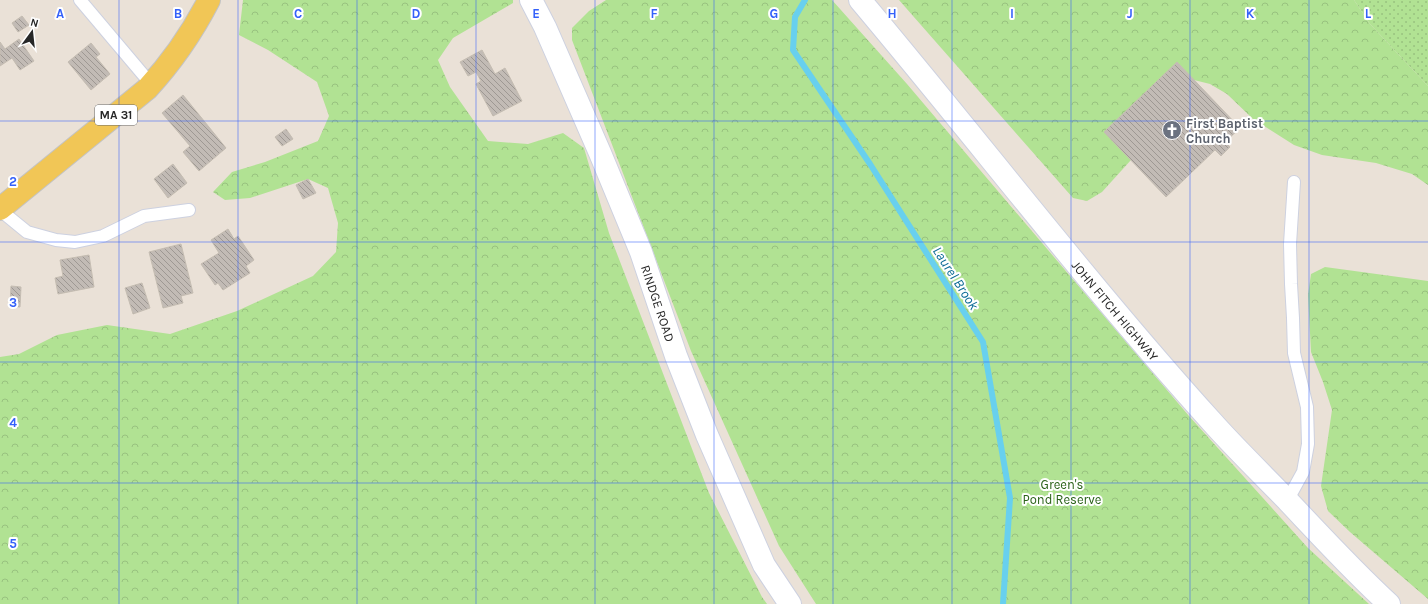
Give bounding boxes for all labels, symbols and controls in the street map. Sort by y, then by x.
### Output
text: A [56,6,64,21]
text: B [174,6,182,21]
text: C [294,6,302,21]
text: D [412,6,421,21]
text: E [532,6,540,21]
text: F [650,6,658,21]
text: G [770,6,778,21]
text: H [887,6,897,21]
text: I [1010,6,1014,21]
text: J [1127,6,1133,21]
text: K [1246,6,1255,21]
text: L [1365,6,1372,21]
north arrow [12,12,52,52]
text: N [29,16,40,30]
road number: MA 31 [95,105,137,125]
place label: First Baptist Church [1186,116,1263,146]
church icon: First Baptist Church [1161,119,1183,141]
text: 2 [9,174,17,189]
water label: Laurel Brook [929,243,983,314]
street label: JOHN FITCH HIGHWAY [1069,258,1161,364]
street label: RINDGE ROAD [638,263,678,344]
text: 3 [9,295,17,310]
text: 4 [9,415,17,430]
park label: Green's Pond Reserve [1023,477,1102,507]
text: 5 [9,536,17,551]

